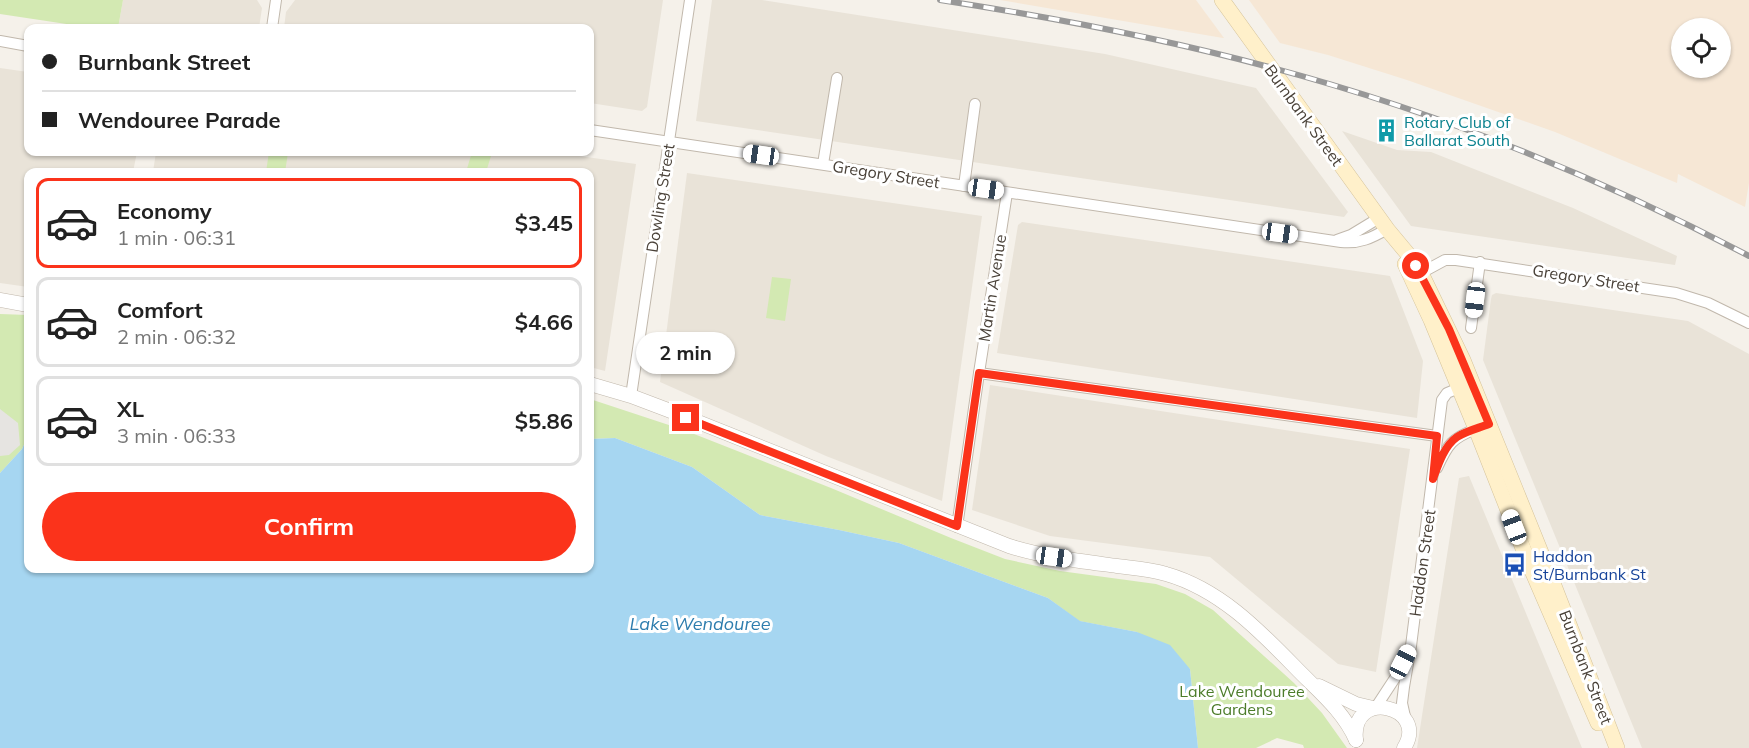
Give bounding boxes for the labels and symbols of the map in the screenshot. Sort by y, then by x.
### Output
street label: Burnbank Street [1260,60,1348,170]
place label: Rotary Club of Ballarat South [1404,112,1511,150]
building icon: Rotary Club of Ballarat South [1373,118,1399,144]
street label: Dowling Street [642,142,679,254]
car [742,144,780,166]
street label: Gregory Street [831,156,941,192]
car [967,178,1005,200]
car [1261,222,1299,244]
street label: Martin Avenue [974,233,1010,343]
route start [1402,252,1429,279]
street label: Gregory Street [1531,260,1641,296]
car [1464,281,1486,319]
callout: 2 min [636,331,736,373]
route end [672,404,699,431]
car [1499,507,1529,547]
street label: Haddon Street [1405,508,1439,618]
car [1035,546,1073,568]
place label: Haddon St/Burnbank St [1533,546,1646,584]
bus stop icon: Haddon St/Burnbank St [1502,552,1528,578]
street label: Burnbank Street [1555,607,1617,727]
water label: Lake Wendouree [630,612,771,635]
car [1387,642,1419,682]
park label: Lake Wendouree Gardens [1179,681,1305,719]

